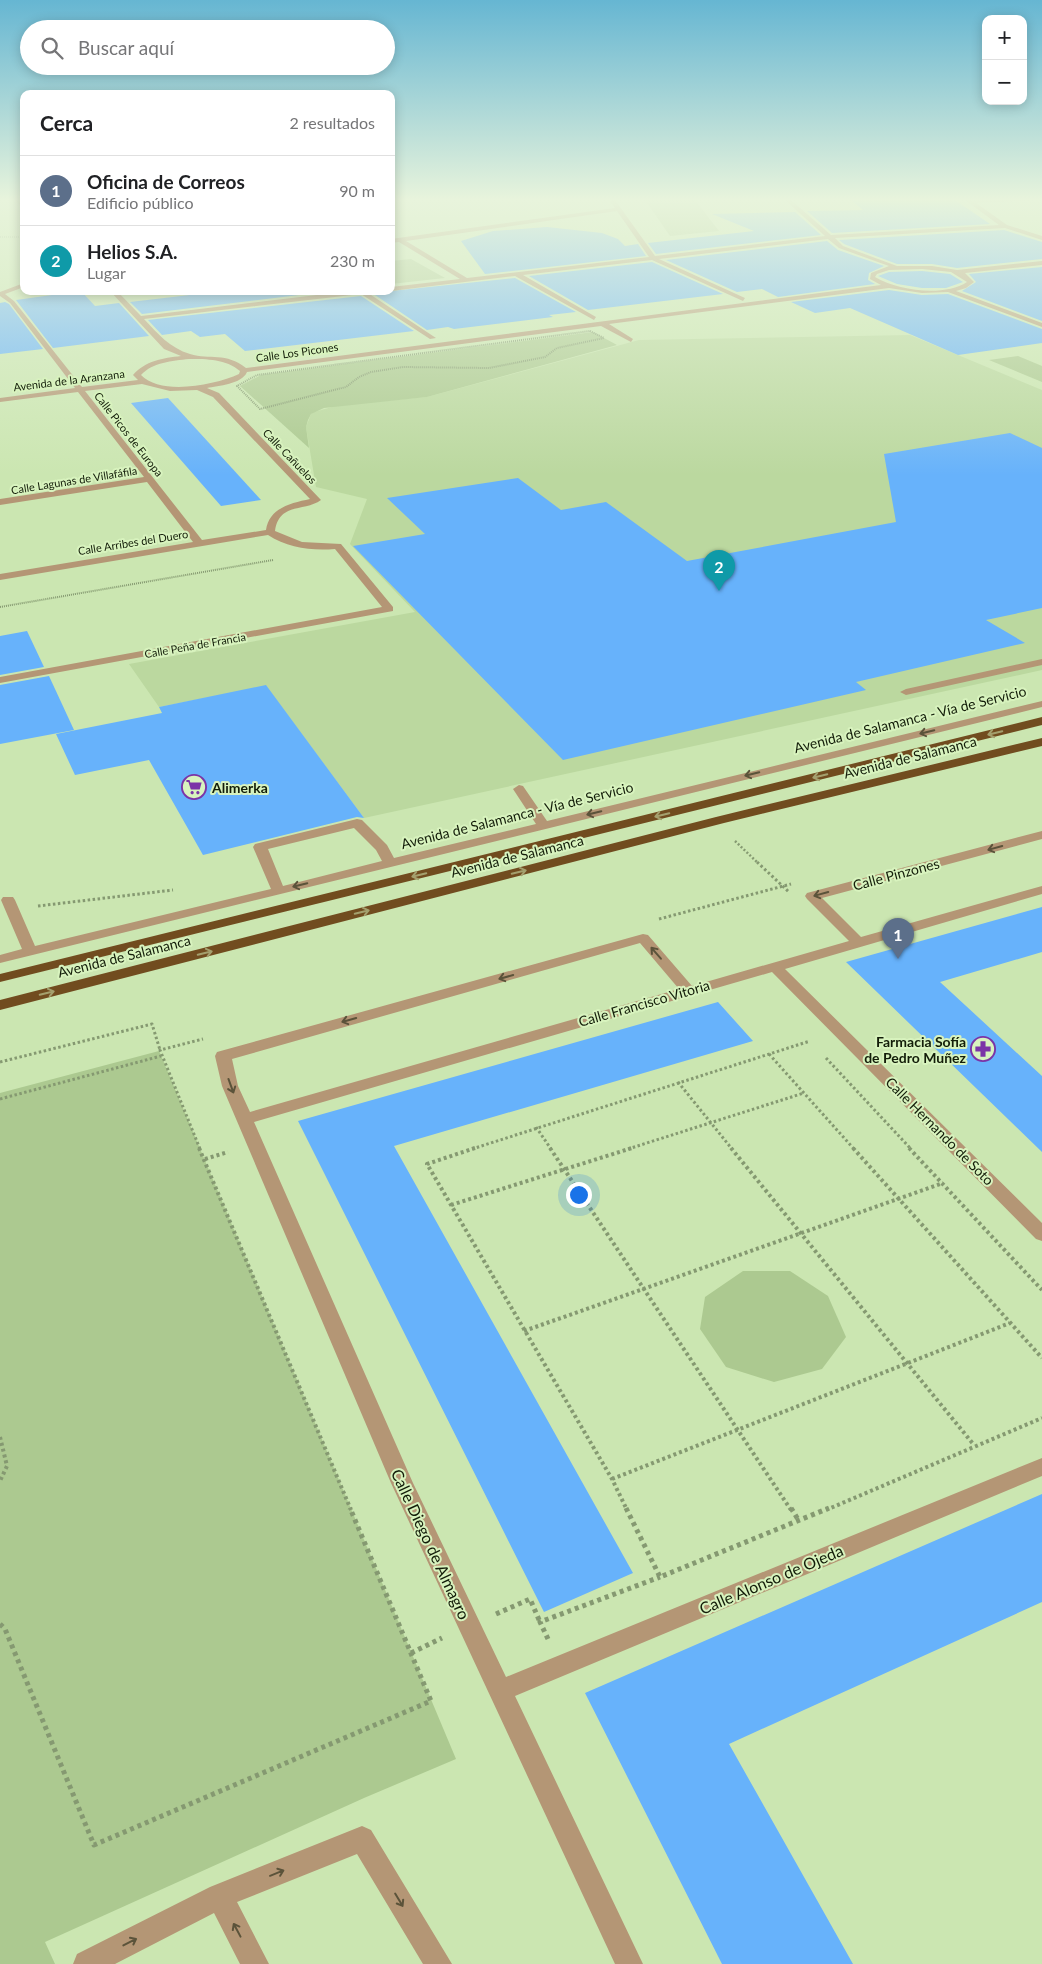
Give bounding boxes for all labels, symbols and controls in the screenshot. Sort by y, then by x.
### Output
map controls [982,15,1027,105]
button: + [982,15,1027,60]
search box [20,20,395,75]
icon: search [38,34,66,62]
text: Buscar aquí [78,36,174,59]
button: − [982,60,1027,105]
text: Cerca [40,110,93,135]
text: 2 resultados [289,113,375,132]
text: Oficina de Correos [87,170,245,193]
text: 1 [51,181,61,200]
text: 90 m [339,181,375,200]
text: Edificio público [87,193,194,212]
text: Helios S.A. [87,240,178,263]
text: 2 [51,251,61,270]
text: 230 m [330,251,375,270]
text: Lugar [87,263,126,282]
street label: Calle Los Picones [255,340,339,364]
street label: Avenida de la Aranzana [13,367,125,393]
street label: Calle Picos de Europa [92,389,166,479]
street label: Calle Cañuelos [261,426,320,486]
street label: Calle Lagunas de Villafáfila [10,464,138,496]
street label: Calle Arribes del Duero [77,527,189,557]
pin: 2 [703,550,735,591]
street label: Calle Peña de Francia [143,630,247,660]
street label: Avenida de Salamanca - Vía de Servicio [792,682,1028,756]
one-way arrow [919,728,935,737]
one-way arrow [987,729,1003,738]
street label: Avenida de Salamanca [842,732,978,782]
one-way arrow [744,770,760,779]
one-way arrow [812,772,828,781]
supermarket icon: Alimerka [181,774,207,800]
street label: Avenida de Salamanca - Vía de Servicio [399,778,635,852]
place label: Alimerka [211,779,268,796]
one-way arrow [586,809,602,818]
one-way arrow [655,811,671,820]
street label: Avenida de Salamanca [449,831,585,881]
one-way arrow [987,844,1003,853]
street label: Calle Pinzones [851,854,941,894]
one-way arrow [511,867,527,876]
one-way arrow [412,871,428,880]
one-way arrow [292,881,308,890]
one-way arrow [813,890,829,899]
one-way arrow [354,907,370,916]
pin: 1 [882,918,914,959]
street label: Avenida de Salamanca [56,931,192,981]
one-way arrow [196,947,212,957]
one-way arrow [650,947,662,960]
one-way arrow [498,972,514,982]
street label: Calle Francisco Vitoria [576,976,712,1030]
one-way arrow [39,988,55,997]
one-way arrow [341,1016,357,1026]
place label: Farmacia Sofía de Pedro Muñez [864,1033,967,1066]
pharmacy icon: Farmacia Sofía de Pedro Muñez [970,1036,996,1062]
street label: Calle Hernando de Soto [882,1073,998,1189]
one-way arrow [227,1078,236,1093]
your location [566,1182,592,1208]
street label: Calle Diego de Almagro [388,1466,474,1622]
street label: Calle Alonso de Ojeda [696,1540,846,1618]
one-way arrow [269,1868,284,1877]
one-way arrow [394,1893,404,1907]
one-way arrow [232,1923,241,1938]
one-way arrow [122,1937,137,1946]

